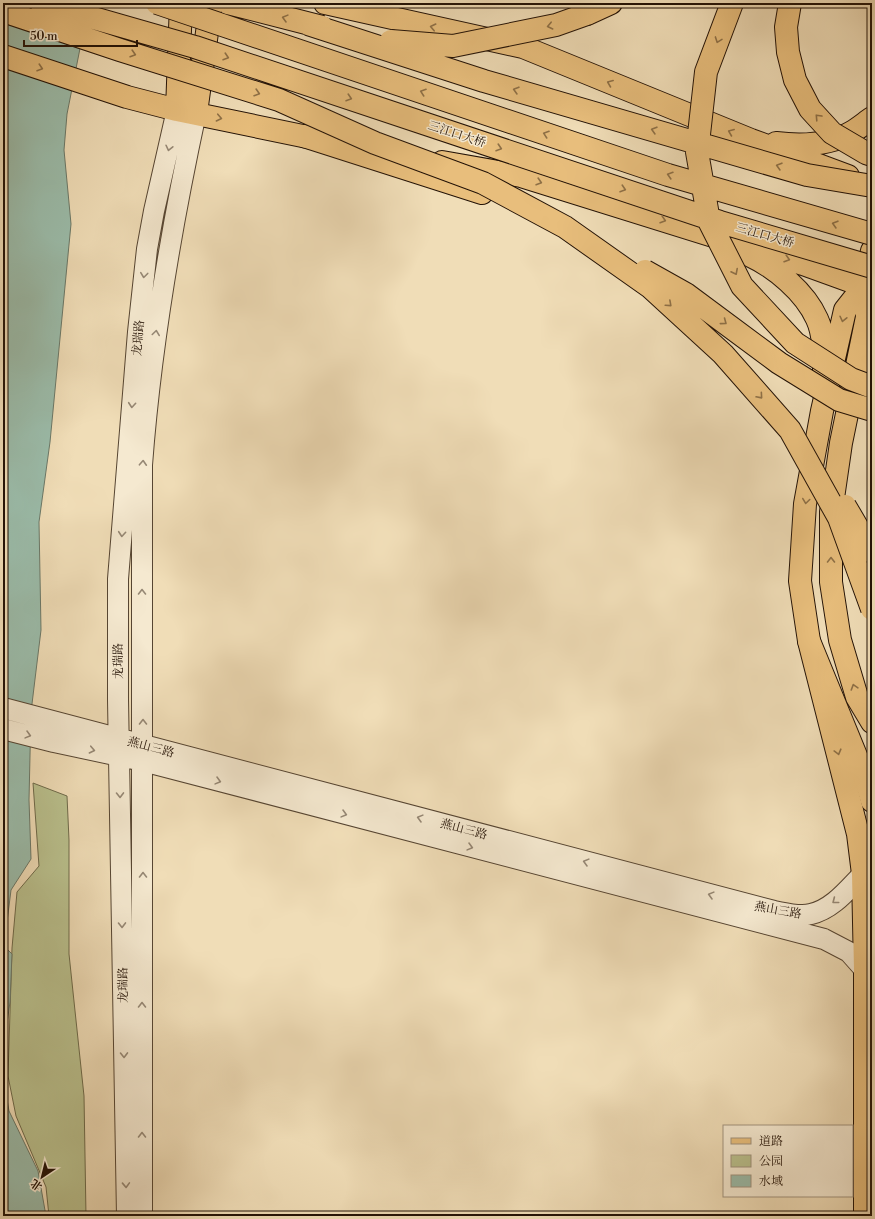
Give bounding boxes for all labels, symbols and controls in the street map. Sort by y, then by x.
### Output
one-way arrow [282,14,289,23]
one-way arrow [547,21,553,29]
scale bar [24,22,137,48]
one-way arrow [430,24,437,32]
text: 50 m [30,29,58,44]
one-way arrow [715,36,723,43]
one-way arrow [129,49,136,58]
one-way arrow [222,53,229,61]
one-way arrow [36,63,43,72]
one-way arrow [607,80,615,88]
one-way arrow [513,86,520,95]
one-way arrow [253,88,260,97]
one-way arrow [420,88,427,97]
one-way arrow [346,94,353,102]
one-way arrow [216,114,223,122]
one-way arrow [815,114,822,122]
street label: 三江口大桥 [426,118,488,151]
one-way arrow [651,126,658,135]
one-way arrow [727,129,735,137]
one-way arrow [543,130,550,138]
one-way arrow [496,144,503,152]
one-way arrow [165,145,173,151]
one-way arrow [776,162,783,171]
one-way arrow [666,171,673,180]
one-way arrow [535,177,542,186]
one-way arrow [619,185,626,193]
one-way arrow [659,215,666,224]
street label: 三江口大桥 [734,220,796,251]
one-way arrow [831,220,838,228]
one-way arrow [784,254,791,263]
one-way arrow [730,268,738,275]
one-way arrow [140,272,149,279]
one-way arrow [664,300,672,307]
one-way arrow [840,316,848,322]
one-way arrow [719,317,726,324]
street label: 龙瑞路 [129,319,148,357]
one-way arrow [151,330,160,336]
one-way arrow [756,391,763,399]
one-way arrow [128,402,137,408]
one-way arrow [138,460,147,466]
one-way arrow [802,498,811,504]
one-way arrow [117,531,126,538]
one-way arrow [827,557,835,563]
one-way arrow [138,589,146,595]
street label: 龙瑞路 [111,643,126,679]
one-way arrow [851,684,859,691]
one-way arrow [139,719,147,725]
one-way arrow [25,731,32,739]
street label: 燕山三路 [126,734,176,761]
one-way arrow [89,746,95,754]
one-way arrow [833,749,841,756]
one-way arrow [215,776,222,785]
one-way arrow [116,792,124,798]
one-way arrow [340,809,347,818]
one-way arrow [416,814,423,822]
street label: 燕山三路 [439,816,489,843]
one-way arrow [466,842,473,851]
one-way arrow [583,858,589,866]
one-way arrow [139,872,147,878]
one-way arrow [708,891,715,900]
one-way arrow [833,897,840,904]
street label: 燕山三路 [753,899,803,922]
one-way arrow [118,922,126,928]
street label: 龙瑞路 [116,967,131,1003]
one-way arrow [138,1002,146,1008]
one-way arrow [120,1052,128,1058]
legend [723,1125,853,1197]
one-way arrow [138,1132,146,1138]
text: 道路 [759,1134,783,1149]
text: 公园 [759,1154,783,1169]
north arrow [22,1157,62,1197]
text: 水域 [759,1174,783,1189]
text: 北 [28,1175,45,1193]
one-way arrow [122,1182,130,1188]

